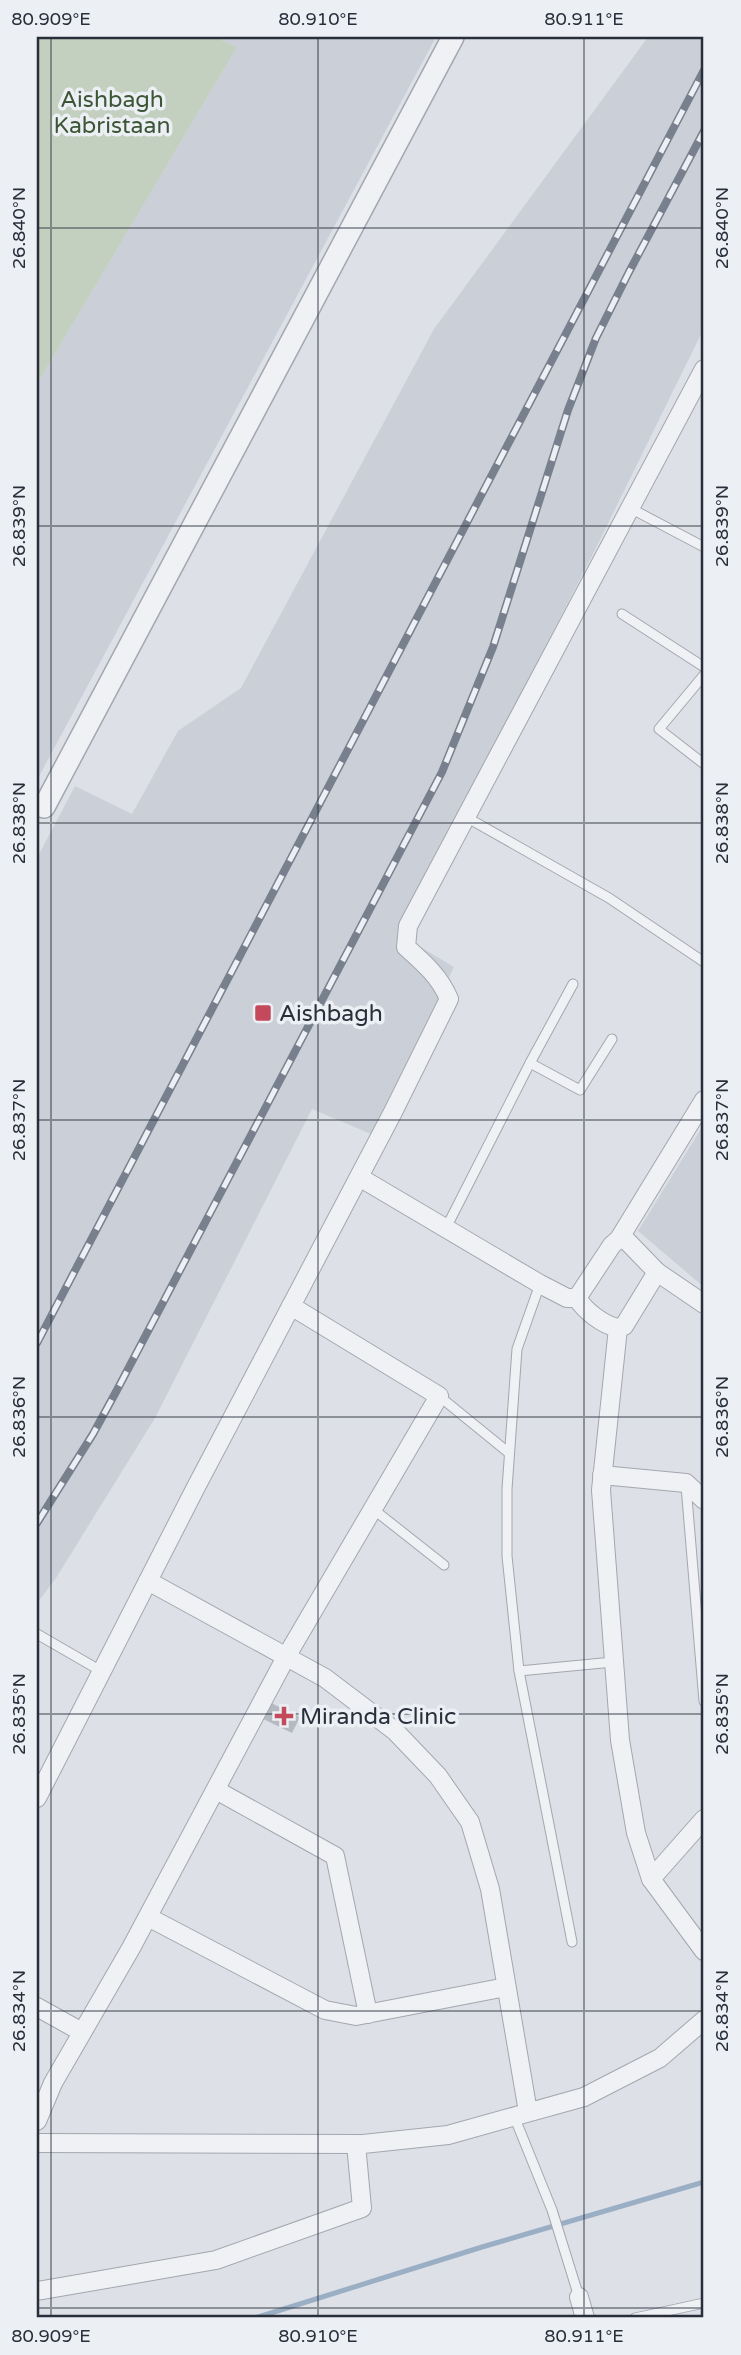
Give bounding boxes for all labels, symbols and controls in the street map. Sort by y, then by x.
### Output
text: 80.909°E [11,8,91,30]
text: 80.910°E [278,8,358,30]
text: 80.911°E [544,8,624,30]
park label: Aishbagh Kabristaan [54,86,170,140]
text: 26.840°N [8,187,30,269]
text: 26.840°N [711,187,733,269]
text: 26.839°N [8,485,30,567]
text: 26.839°N [711,485,733,567]
text: 26.838°N [8,782,30,864]
text: 26.838°N [711,782,733,864]
place label: Aishbagh [279,1000,383,1028]
marker: Aishbagh [253,1003,273,1023]
text: 26.837°N [8,1079,30,1161]
text: 26.837°N [711,1079,733,1161]
text: 26.836°N [8,1376,30,1458]
text: 26.836°N [711,1376,733,1458]
text: 26.835°N [8,1673,30,1755]
text: 26.835°N [711,1673,733,1755]
place label: Miranda Clinic [300,1703,456,1731]
marker: Miranda Clinic [274,1706,294,1726]
text: 26.834°N [8,1970,30,2052]
text: 26.834°N [711,1970,733,2052]
text: 80.909°E [11,2325,91,2347]
text: 80.910°E [278,2325,358,2347]
text: 80.911°E [544,2325,624,2347]

